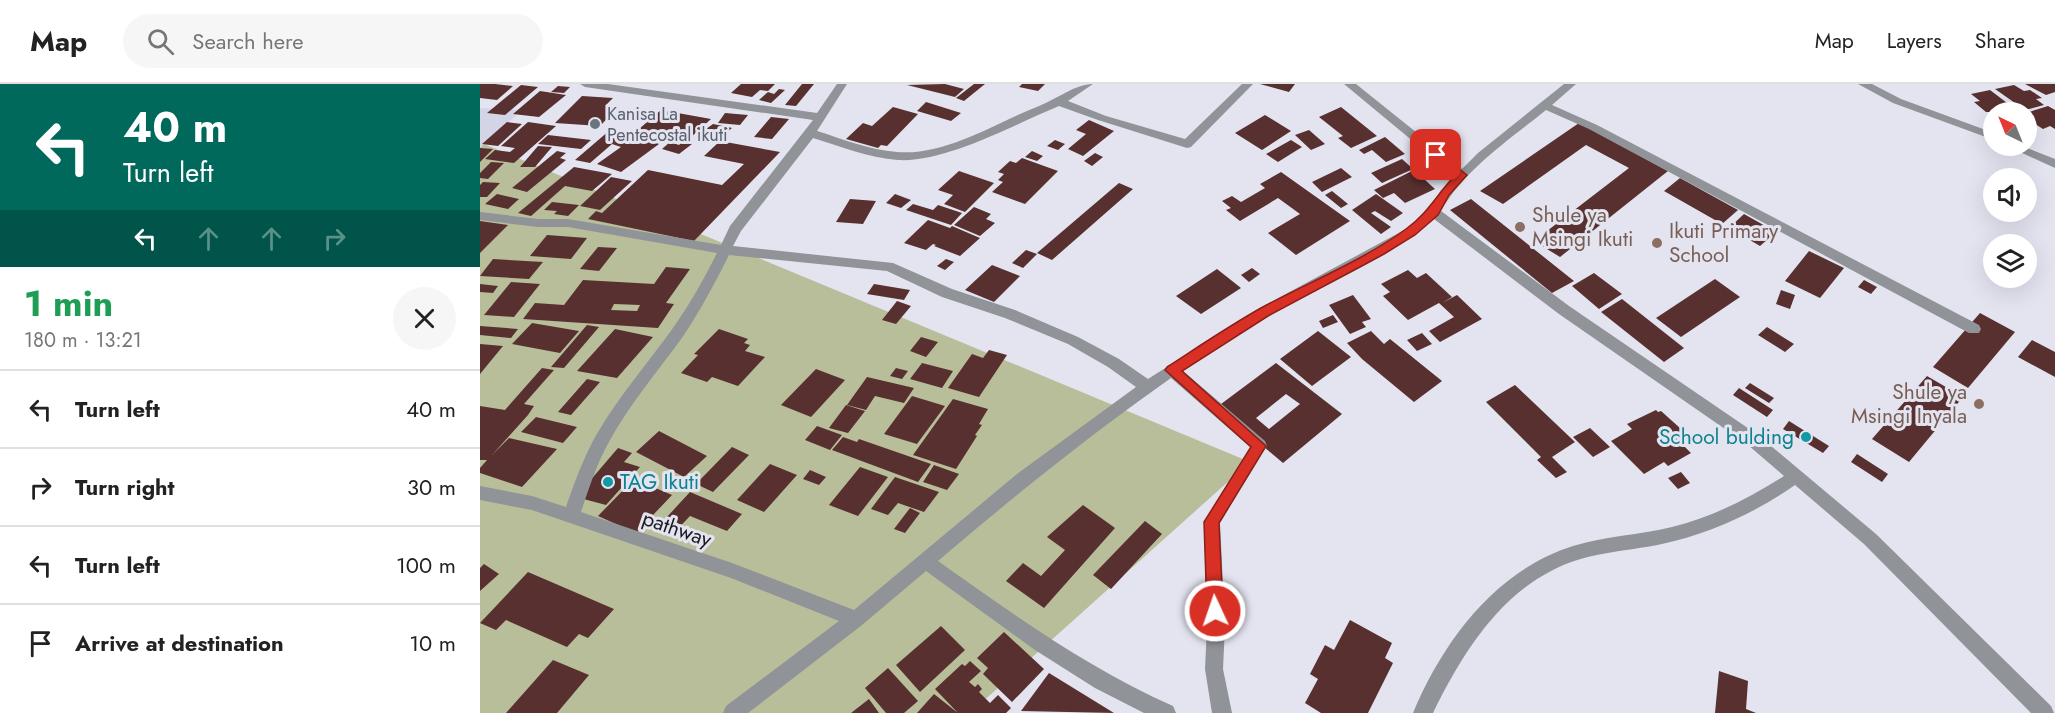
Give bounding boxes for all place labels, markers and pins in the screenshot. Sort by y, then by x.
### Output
place label: Kanisa La Pentecostal ikuti [607,101,728,148]
marker: Kanisa La Pentecostal ikuti [588,117,602,131]
pin [1410,129,1461,180]
place label: Shule ya Msingi Ikuti [1532,200,1633,254]
place label: Ikuti Primary School [1669,216,1779,270]
marker: Shule ya Msingi Ikuti [1513,220,1527,234]
marker: Ikuti Primary School [1650,236,1664,250]
place label: Shule ya Msingi Inyala [1851,377,1967,431]
marker: Shule ya Msingi Inyala [1972,397,1986,411]
place label: School bulding [1659,422,1794,452]
marker: School bulding [1799,430,1813,444]
place label: TAG Ikuti [620,467,699,497]
marker: TAG Ikuti [601,475,615,489]

